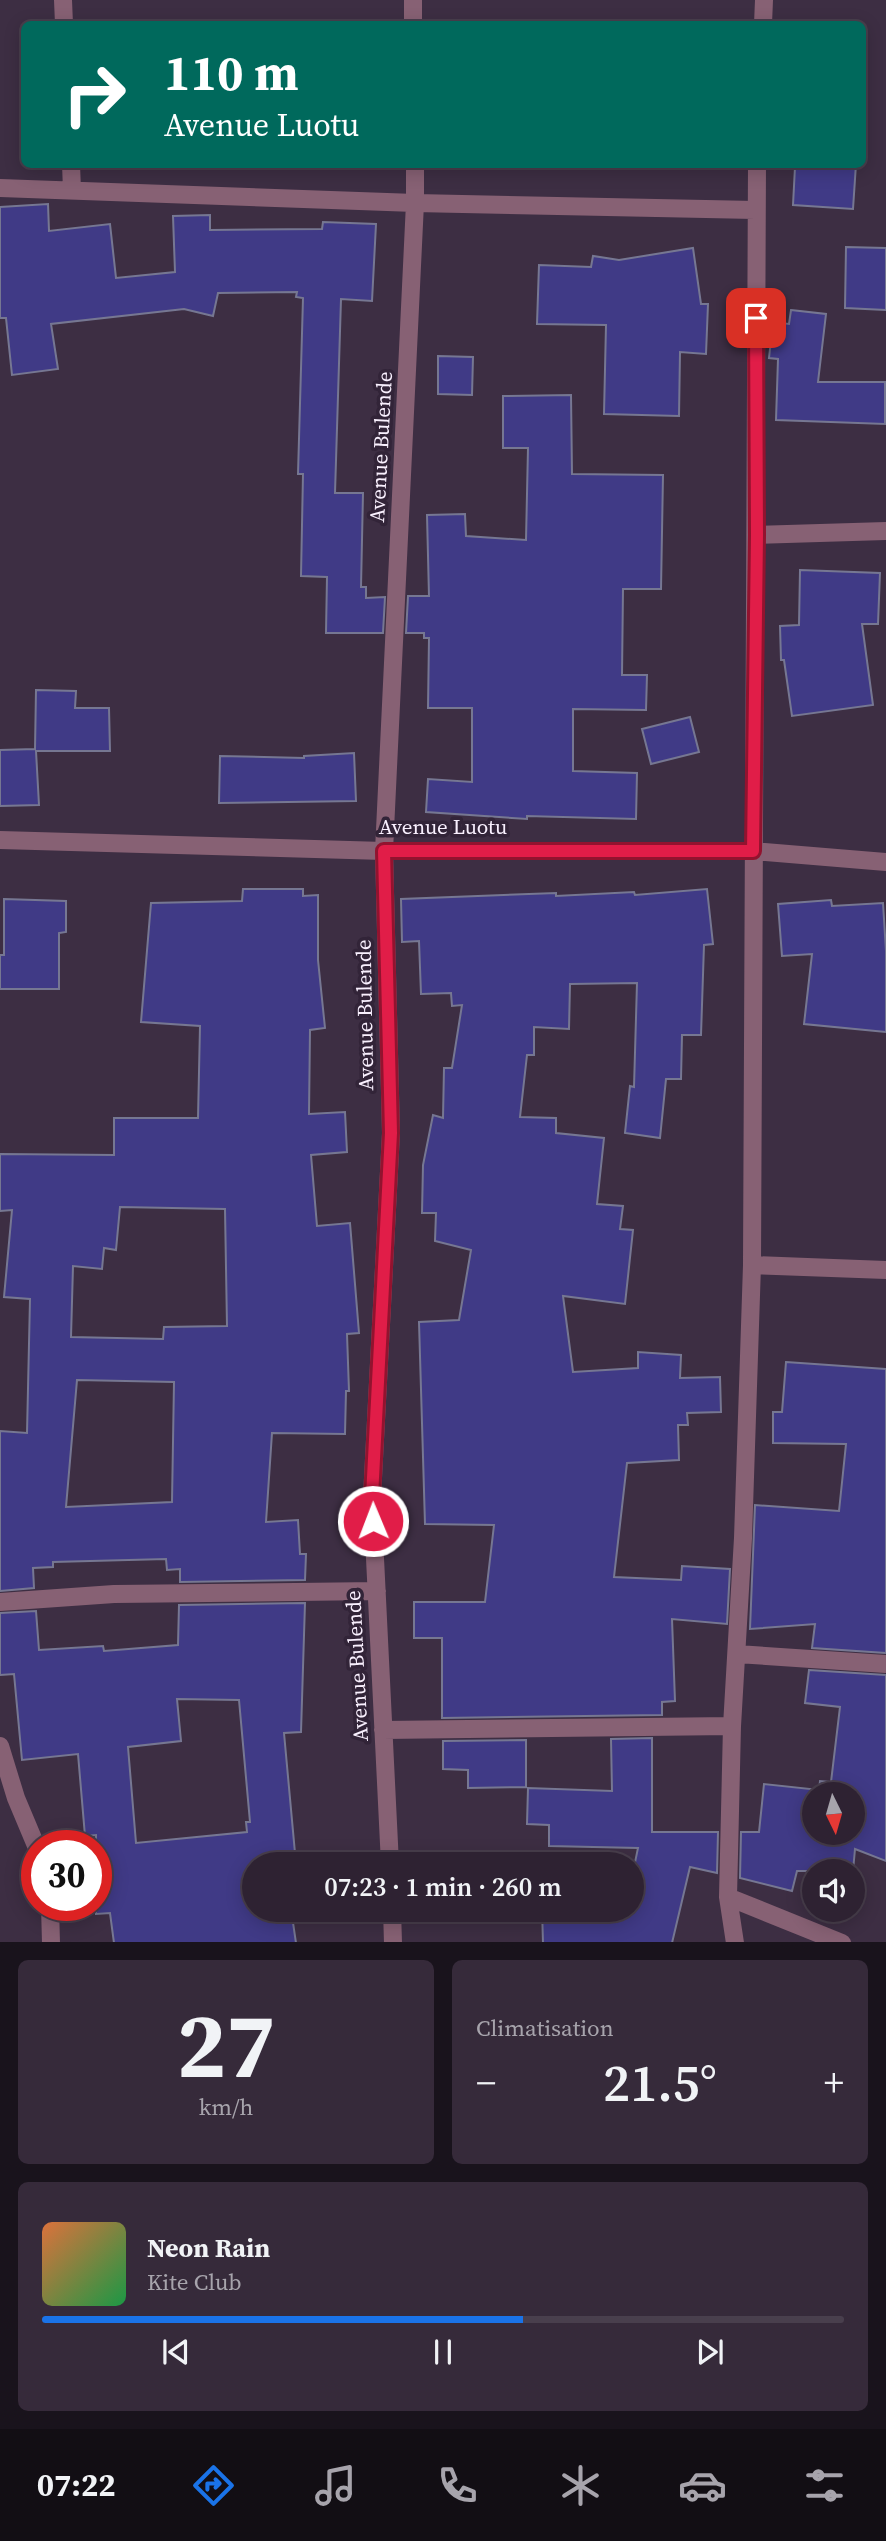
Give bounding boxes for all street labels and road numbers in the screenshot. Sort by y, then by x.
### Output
street label: Avenue Bulende [362,371,399,523]
street label: Avenue Luotu [379,812,507,841]
street label: Avenue Bulende [349,939,380,1091]
street label: Avenue Bulende [338,1590,375,1742]

